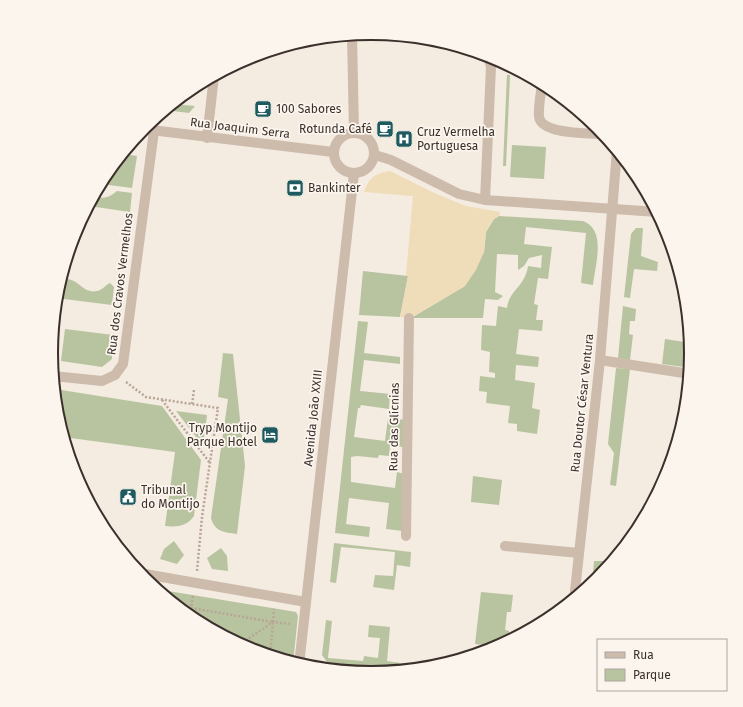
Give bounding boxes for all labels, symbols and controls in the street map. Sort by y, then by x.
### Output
cafe icon: 100 Sabores [253,99,273,119]
place label: 100 Sabores [276,102,342,116]
street label: Rua Joaquim Serra [189,115,291,141]
cafe icon: Rotunda Café [375,119,395,139]
place label: Rotunda Café [299,122,372,136]
place label: Cruz Vermelha Portuguesa [417,125,495,153]
hospital icon: Cruz Vermelha Portuguesa [394,129,414,149]
bank icon: Bankinter [285,178,305,198]
place label: Bankinter [308,181,361,195]
street label: Rua dos Cravos Vermelhos [104,212,136,356]
street label: Rua Doutor César Ventura [568,333,596,473]
street label: Avenida João XXIII [301,369,325,467]
street label: Rua das Glícnias [386,382,402,472]
place label: Tryp Montijo Parque Hotel [187,421,257,449]
hotel icon: Tryp Montijo Parque Hotel [260,425,280,445]
place label: Tribunal do Montijo [141,483,200,511]
public building icon: Tribunal do Montijo [118,487,138,507]
legend [597,639,727,691]
text: Rua [633,648,654,662]
text: Parque [633,668,671,682]

